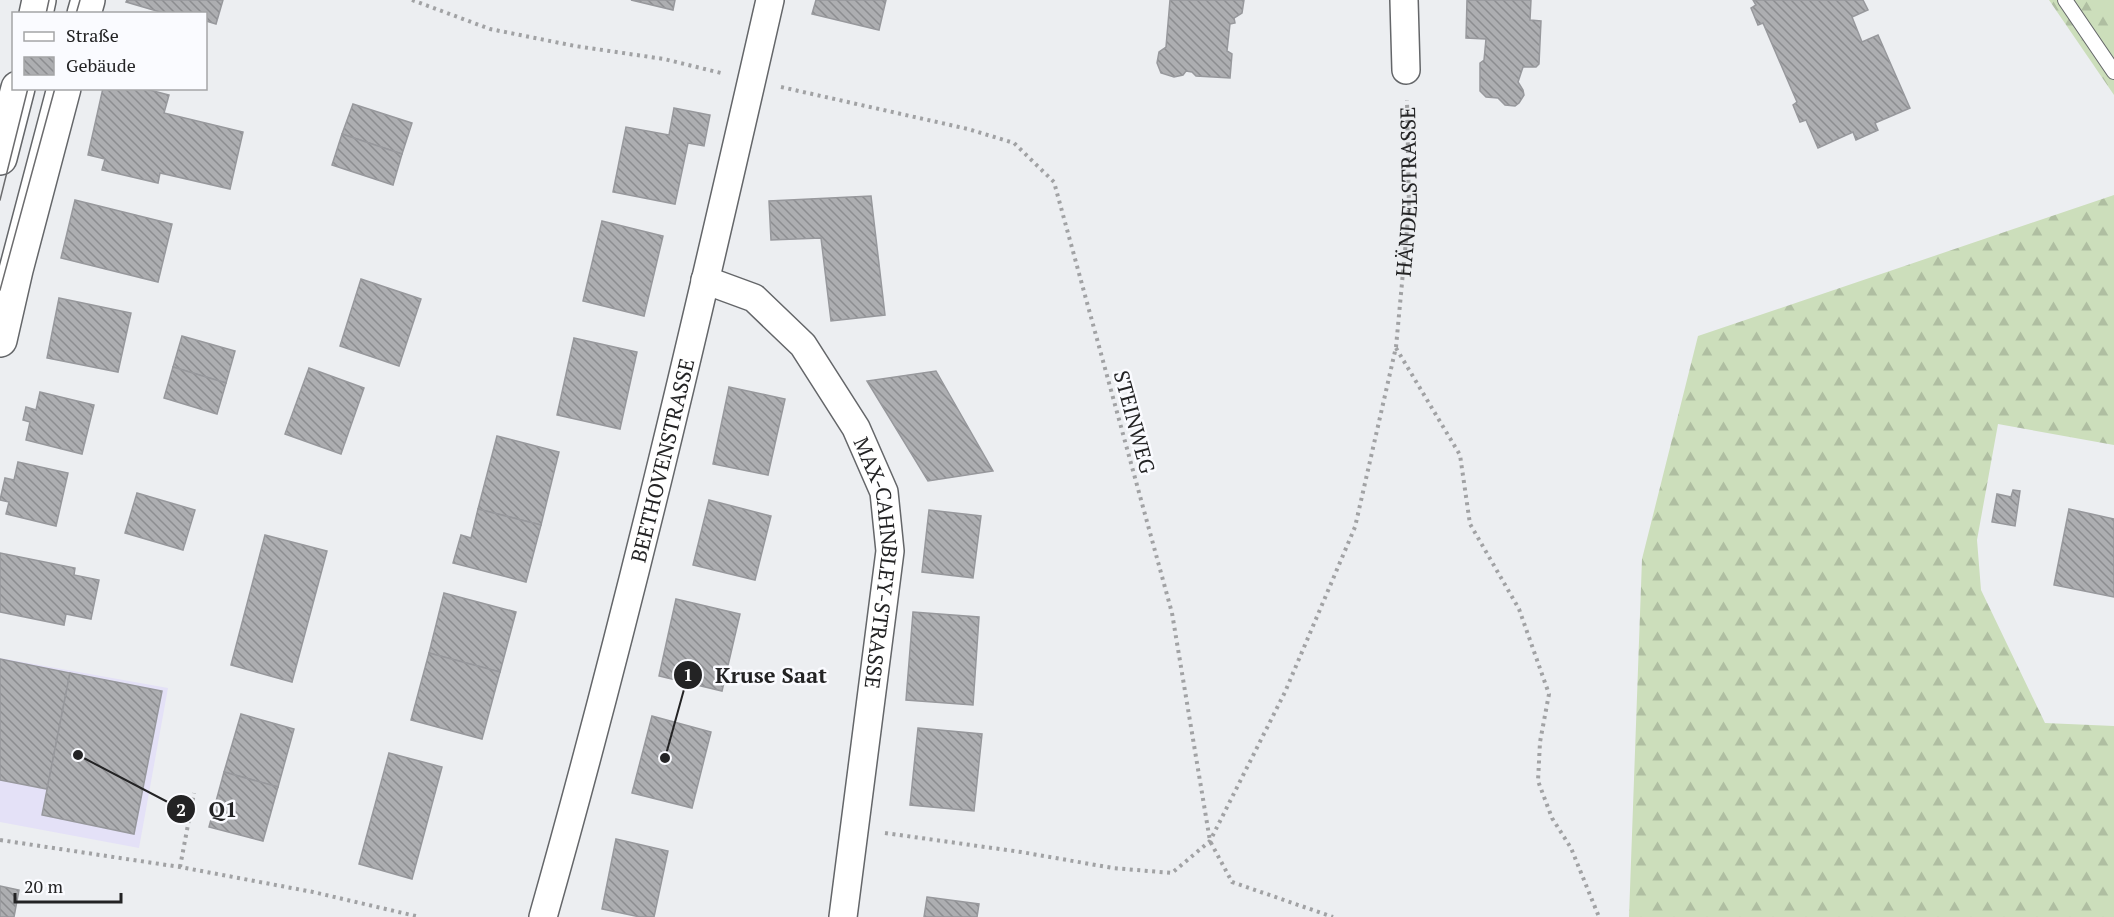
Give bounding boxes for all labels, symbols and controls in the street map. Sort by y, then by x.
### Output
legend [12,12,207,90]
text: Straße [66,23,119,47]
text: Gebäude [66,53,136,77]
street label: HÄNDELSTRASSE [1389,106,1423,278]
street label: BEETHOVENSTRASSE [624,355,700,565]
street label: STEINWEG [1108,367,1162,477]
street label: MAX-CAHNBLEY-STRASSE [848,432,905,690]
callout: Kruse Saat [673,655,839,695]
text: Kruse Saat [715,660,827,689]
text: 1 [683,662,693,686]
callout: Q1 [166,789,249,829]
text: Q1 [208,794,238,823]
text: 2 [176,797,186,821]
scale bar [15,866,122,904]
text: 20 m [24,874,64,898]

